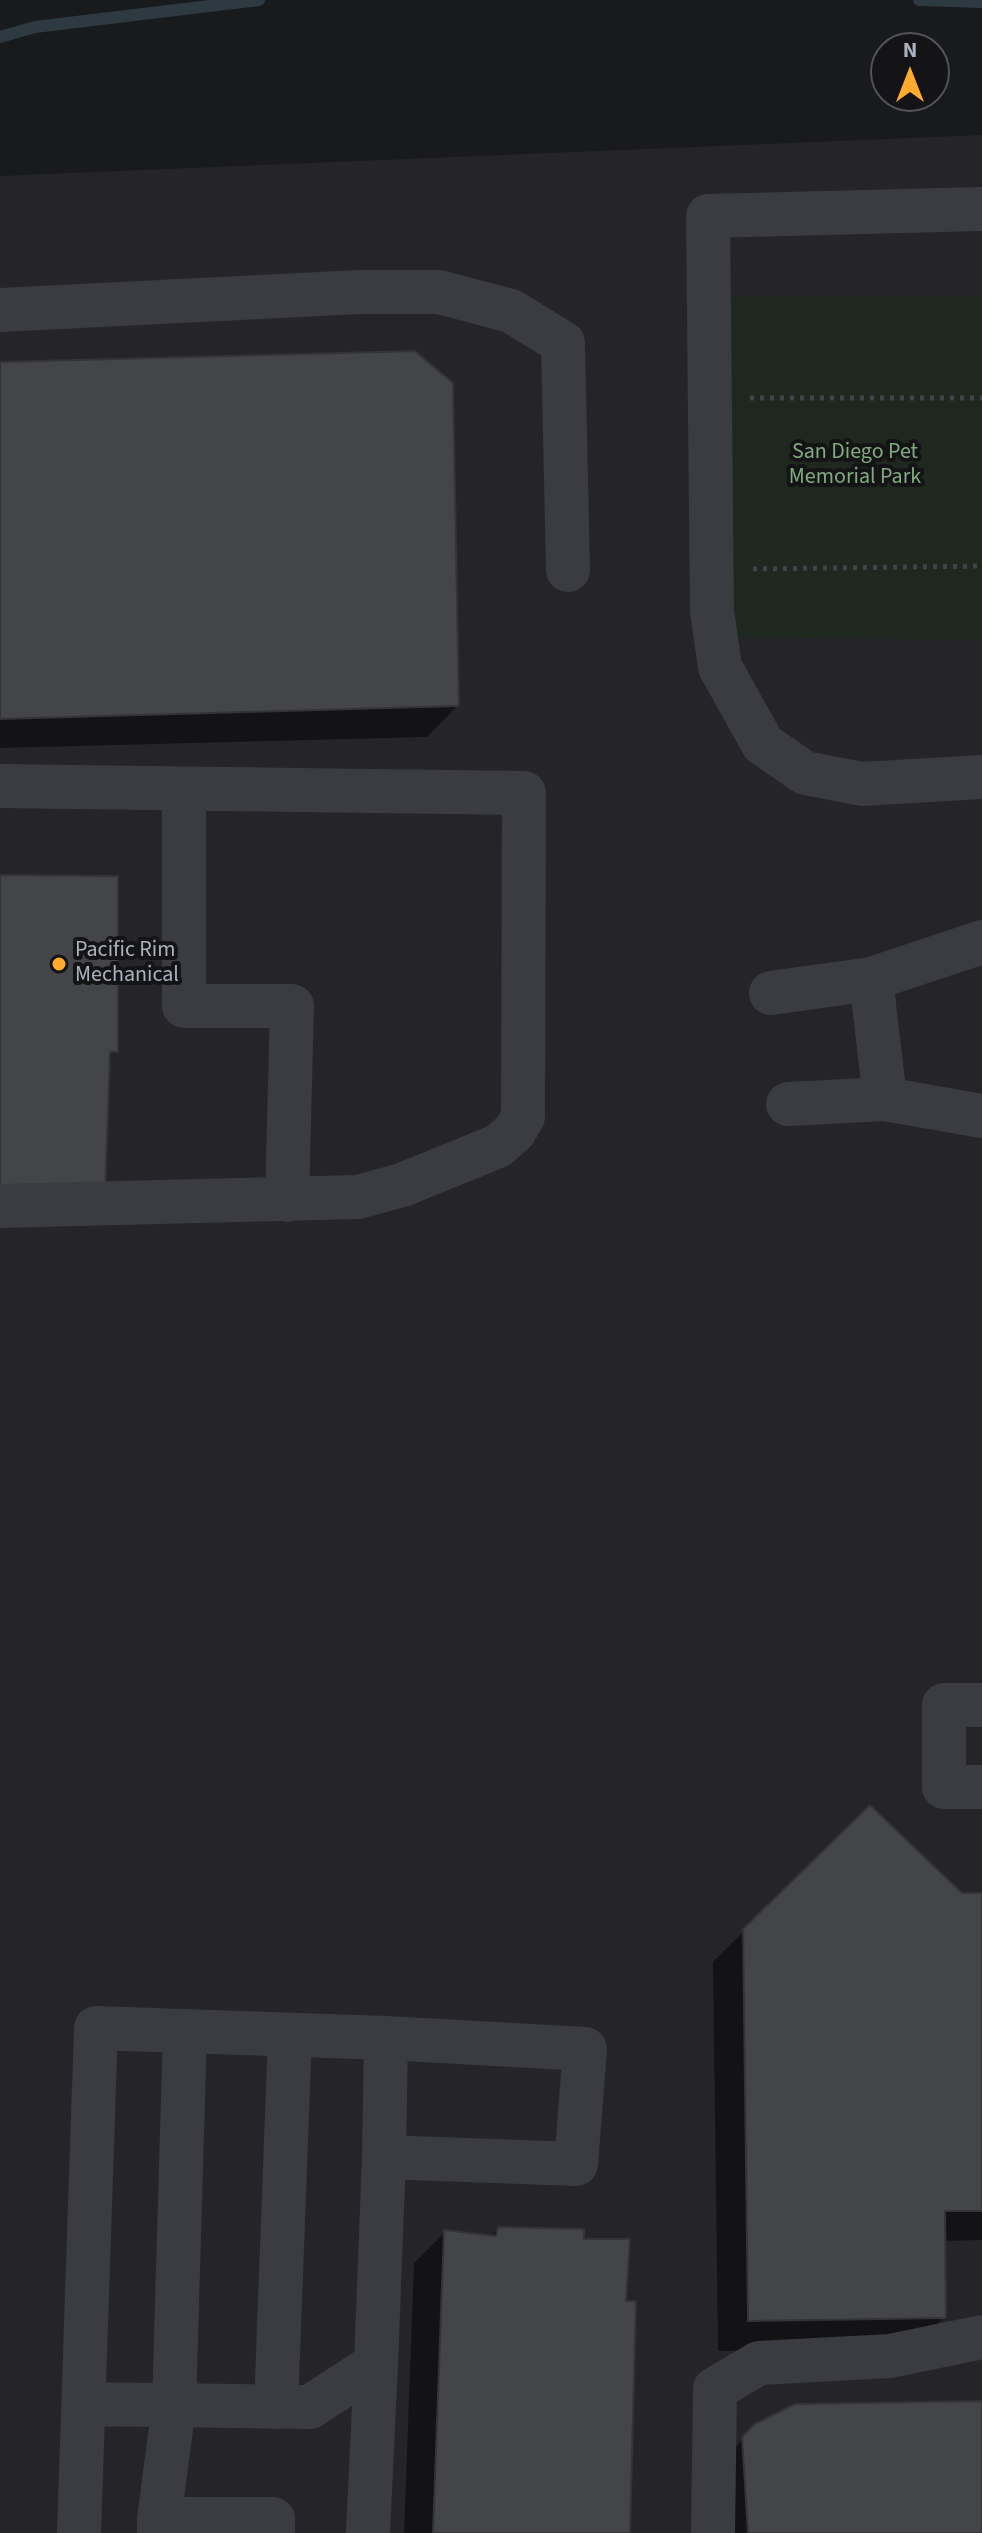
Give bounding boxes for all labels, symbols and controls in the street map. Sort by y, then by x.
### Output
north arrow [870,32,950,112]
text: N [903,34,917,66]
park label: San Diego Pet Memorial Park [789,440,921,492]
place label: Pacific Rim Mechanical [75,938,179,990]
marker: Pacific Rim Mechanical [50,955,68,973]

